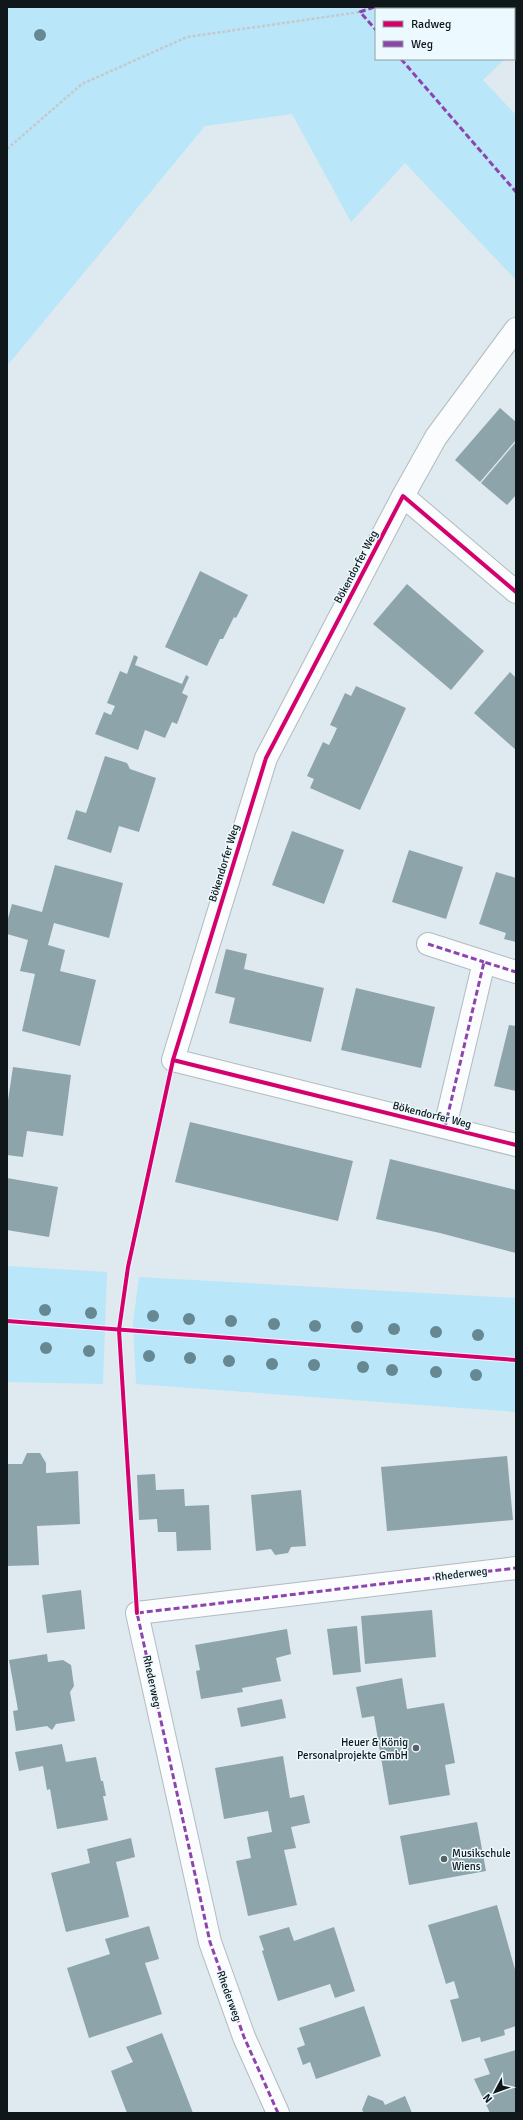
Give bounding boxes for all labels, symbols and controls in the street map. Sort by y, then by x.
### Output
legend [375,8,515,60]
text: Radweg [411,17,451,32]
text: Weg [411,37,433,52]
street label: Bökendorfer Weg [331,528,381,606]
street label: Bökendorfer Weg [206,822,242,904]
street label: Bökendorfer Weg [391,1099,473,1131]
street label: Rhederweg [434,1564,488,1584]
street label: Rhederweg [140,1654,164,1708]
place label: Heuer & König Personalprojekte GmbH [297,1736,408,1762]
marker: Heuer & König Personalprojekte GmbH [411,1743,421,1753]
place label: Musikschule Wiens [452,1847,511,1873]
marker: Musikschule Wiens [439,1854,449,1864]
street label: Rhederweg [214,1969,244,2023]
north arrow [475,2072,515,2112]
text: N [480,2091,495,2105]

